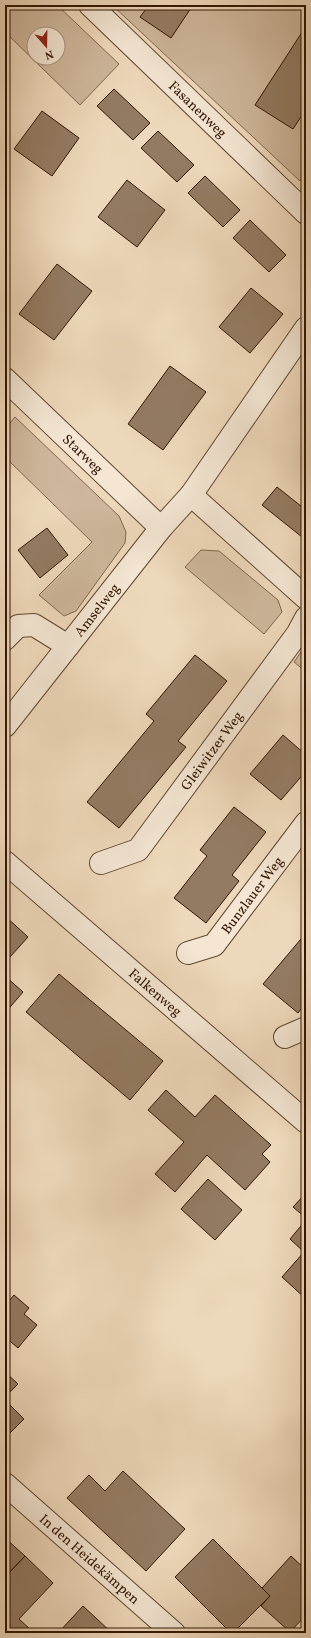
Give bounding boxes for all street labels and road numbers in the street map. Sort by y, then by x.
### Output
street label: Fasanenweg [164,77,230,143]
street label: Starweg [57,431,107,479]
street label: Amselweg [71,580,125,642]
street label: Gleiwitzer Weg [177,708,248,795]
street label: Bunzlauer Weg [218,853,289,939]
street label: Falkenweg [124,965,185,1022]
street label: In den Heidekämpen [35,1510,143,1609]

